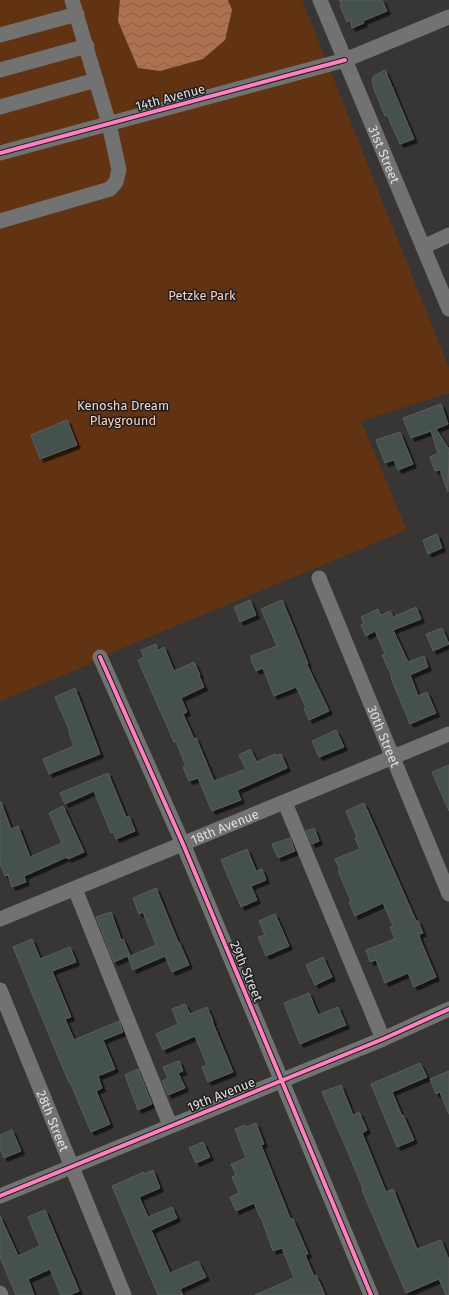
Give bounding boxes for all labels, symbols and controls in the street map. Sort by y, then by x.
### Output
street label: 14th Avenue [134,81,207,114]
street label: 31st Street [365,123,403,186]
park label: Petzke Park [168,288,236,303]
park label: Kenosha Dream Playground [77,398,169,428]
street label: 30th Street [364,703,403,769]
street label: 18th Avenue [189,806,261,847]
street label: 29th Street [227,939,266,1004]
street label: 19th Avenue [185,1074,257,1115]
street label: 28th Street [34,1088,72,1154]

